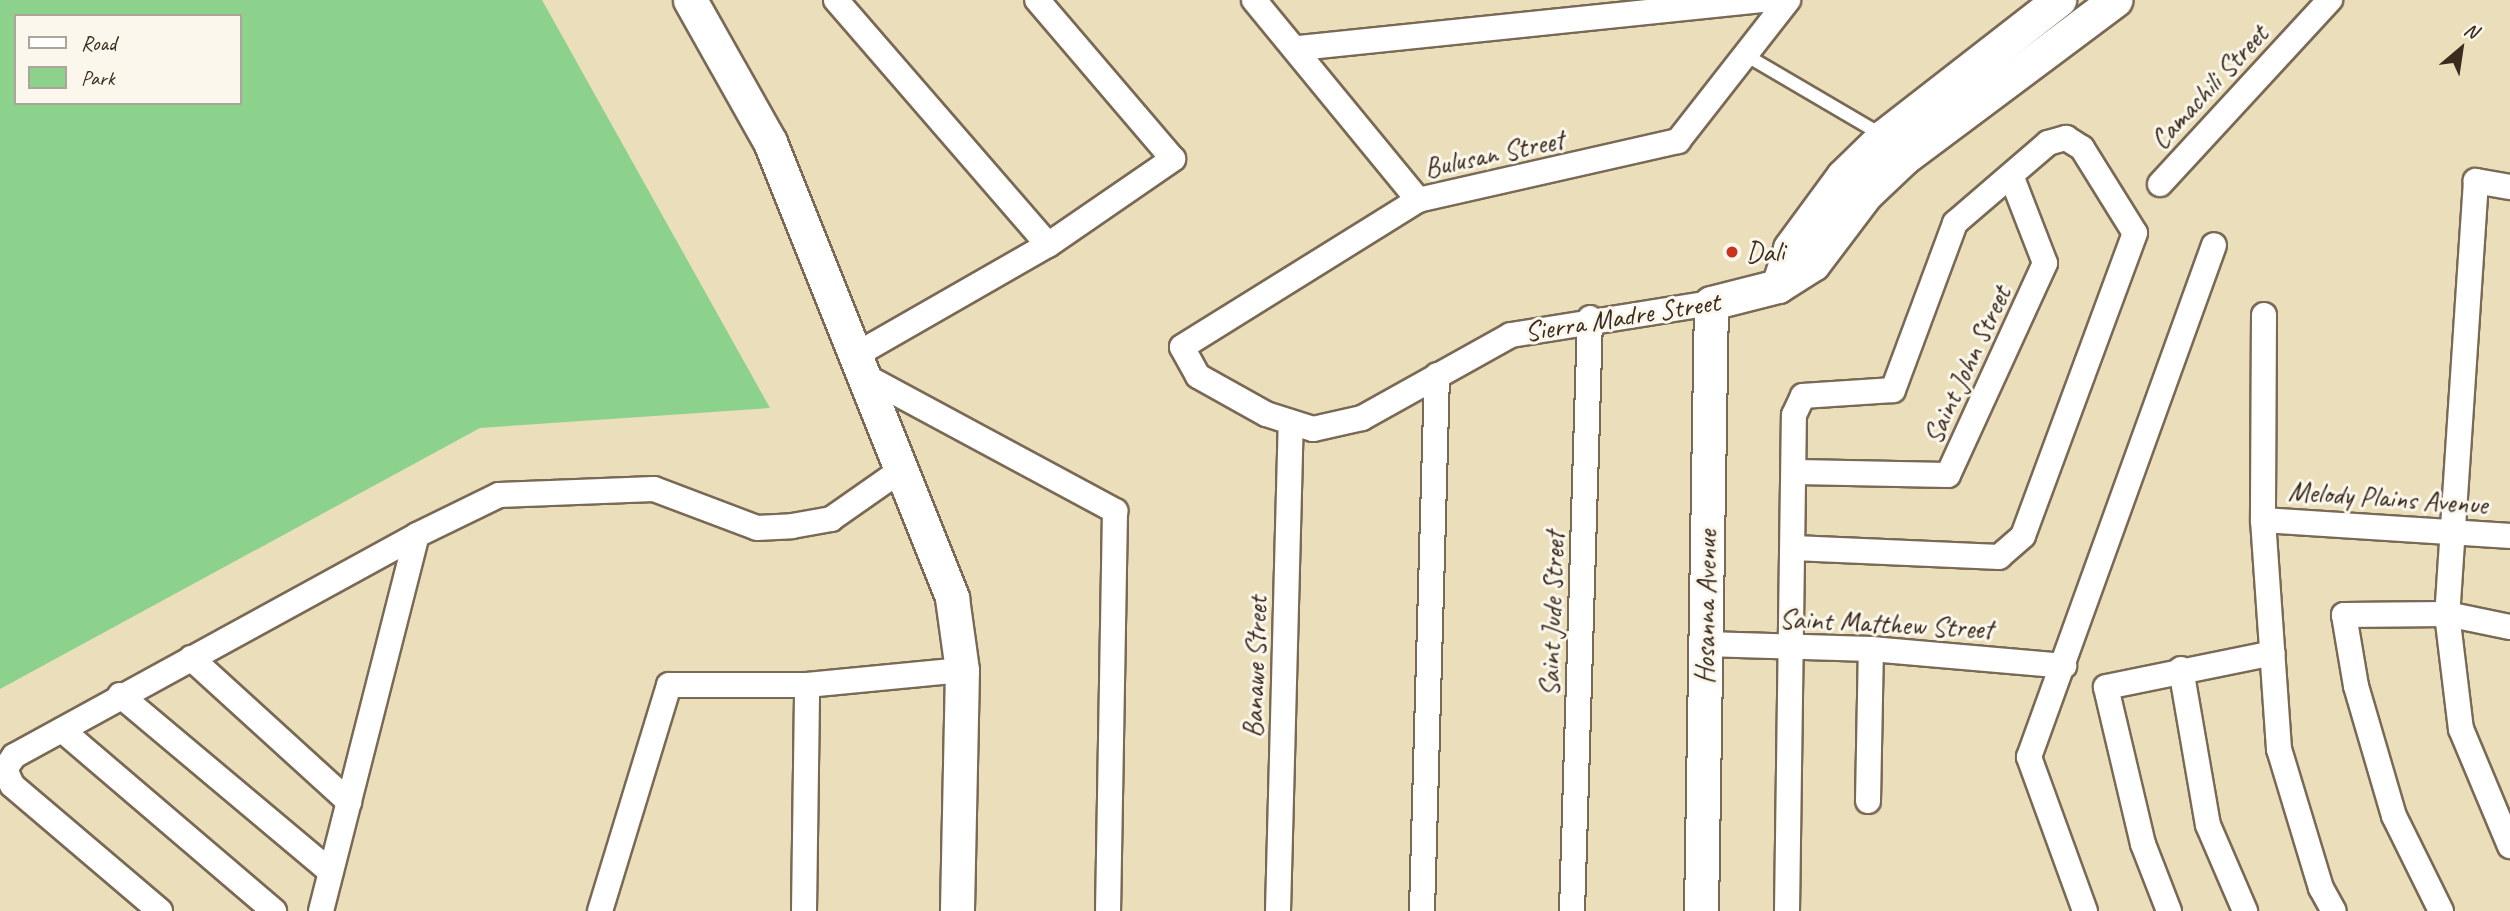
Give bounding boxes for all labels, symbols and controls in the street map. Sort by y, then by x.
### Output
legend [14,14,242,105]
north arrow [2426,14,2496,84]
text: N [2460,17,2482,44]
street label: Camachili Street [2143,18,2275,156]
text: Road [81,30,116,56]
text: Park [81,65,114,91]
street label: Bulusan Street [1421,123,1567,185]
place label: Dali [1746,235,1784,269]
marker: Dali [1724,244,1740,260]
street label: Saint John Street [1916,280,2018,450]
street label: Sierra Madre Street [1522,285,1722,349]
street label: Melody Plains Avenue [2287,474,2489,522]
street label: Hosanna Avenue [1688,530,1724,684]
street label: Saint Jude Street [1532,531,1572,697]
street label: Banawe Street [1236,595,1274,739]
street label: Saint Matthew Street [1778,602,1994,646]

